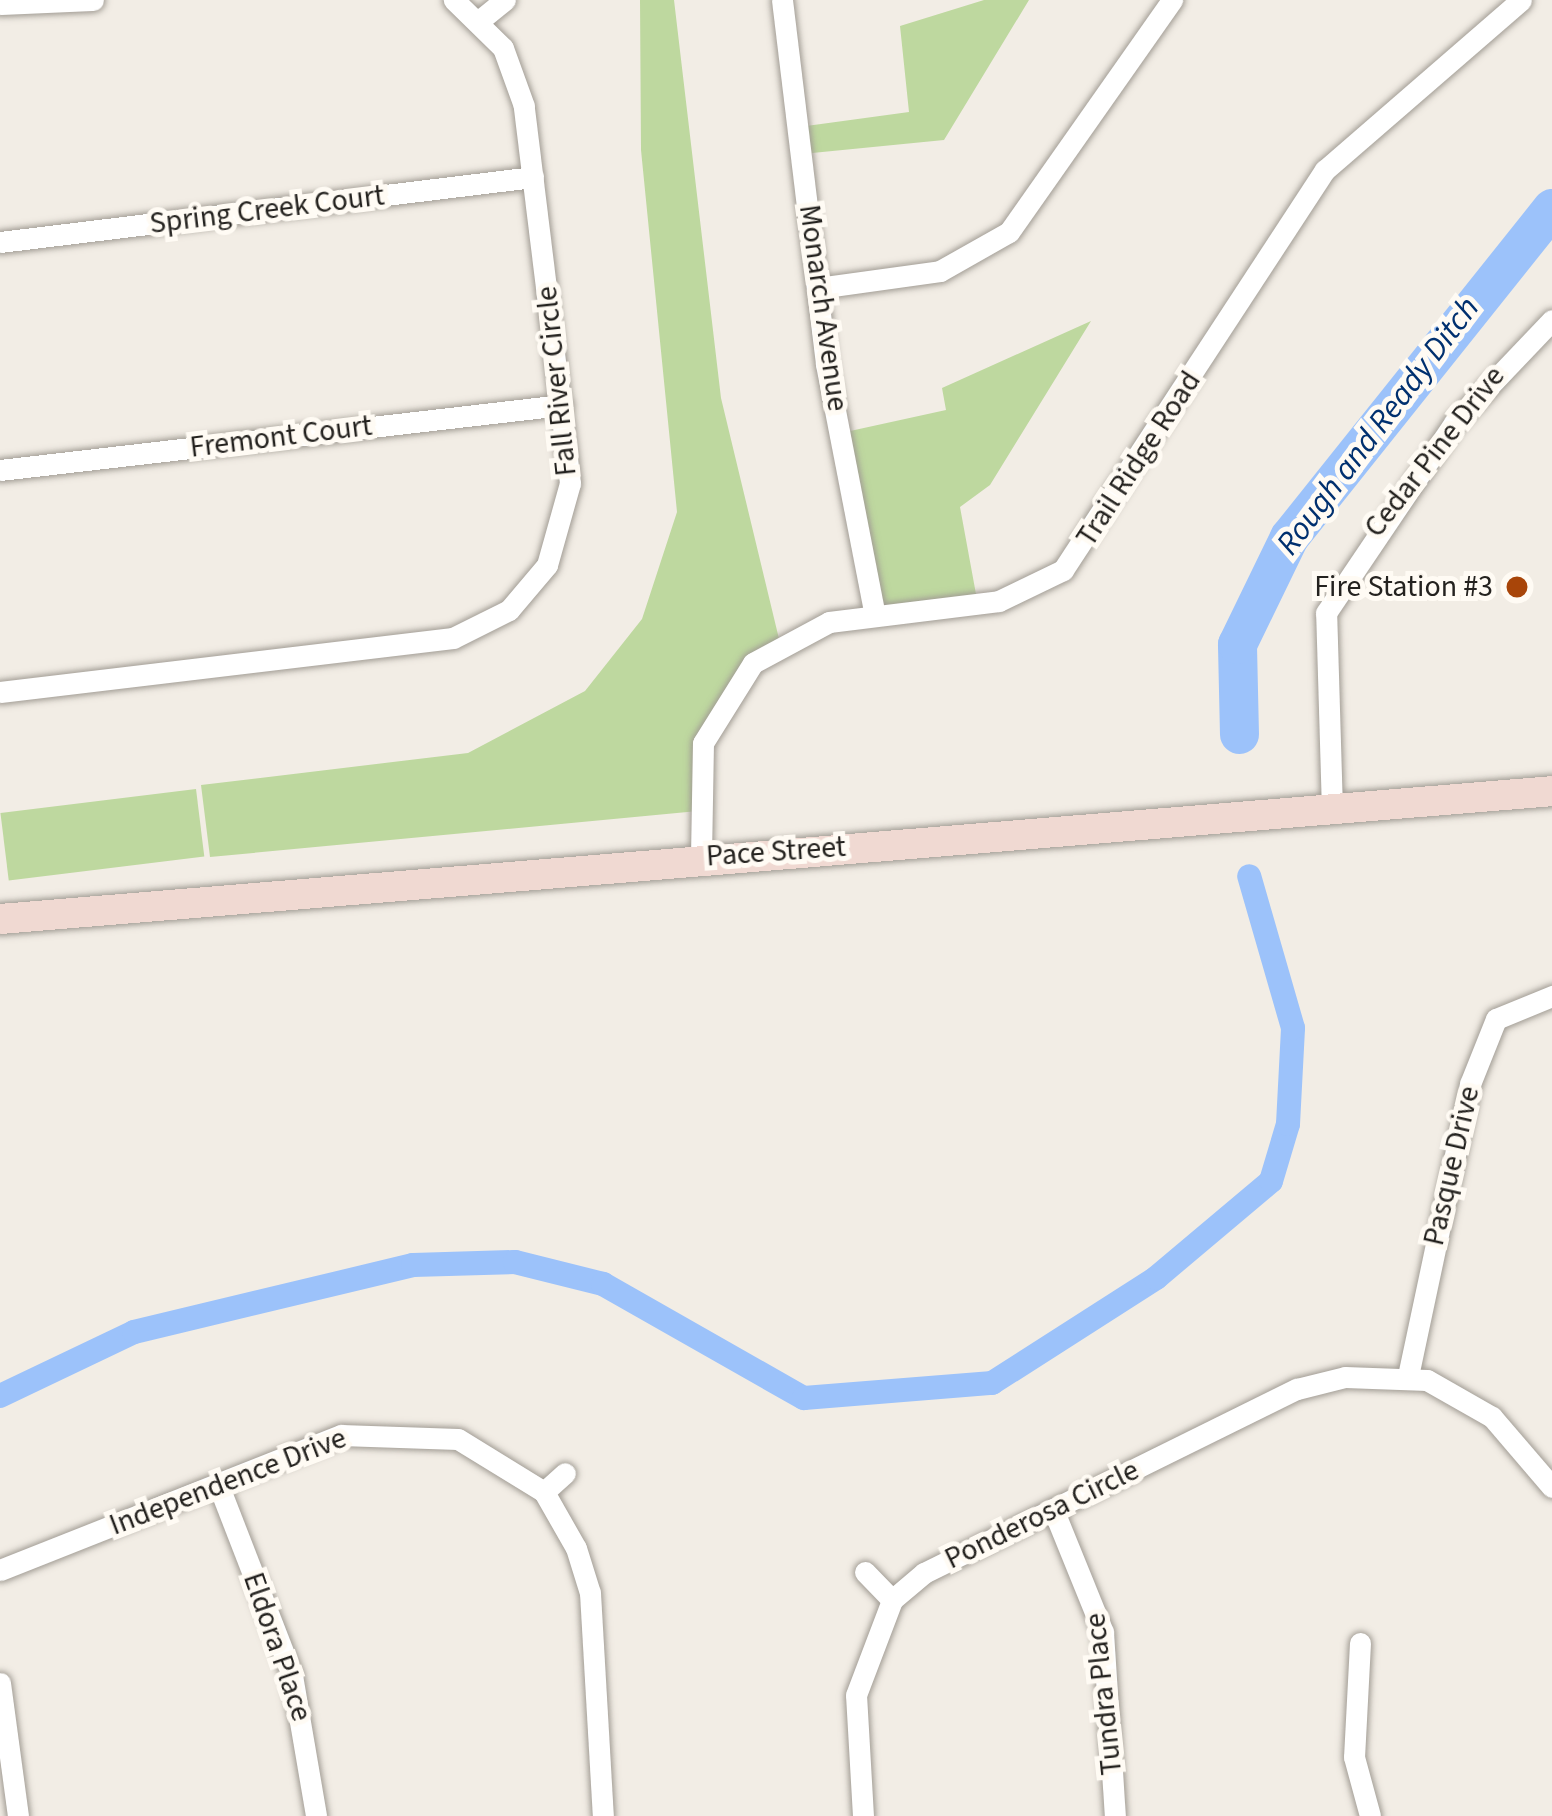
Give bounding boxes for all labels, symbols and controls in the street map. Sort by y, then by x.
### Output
street label: Spring Creek Court [148,178,386,242]
street label: Monarch Avenue [791,202,855,414]
street label: Fall River Circle [529,284,585,478]
water label: Rough and Ready Ditch [1268,289,1488,563]
street label: Cedar Pine Drive [1357,359,1513,545]
street label: Trail Ridge Road [1069,365,1209,553]
street label: Fremont Court [188,408,374,466]
place label: Fire Station #3 [1314,569,1493,605]
marker: Fire Station #3 [1504,574,1530,600]
street label: Pace Street [705,829,847,875]
street label: Pasque Drive [1416,1083,1488,1249]
street label: Independence Drive [105,1420,351,1544]
street label: Ponderosa Circle [939,1453,1145,1577]
street label: Eldora Place [235,1568,319,1726]
street label: Tundra Place [1078,1611,1130,1777]

